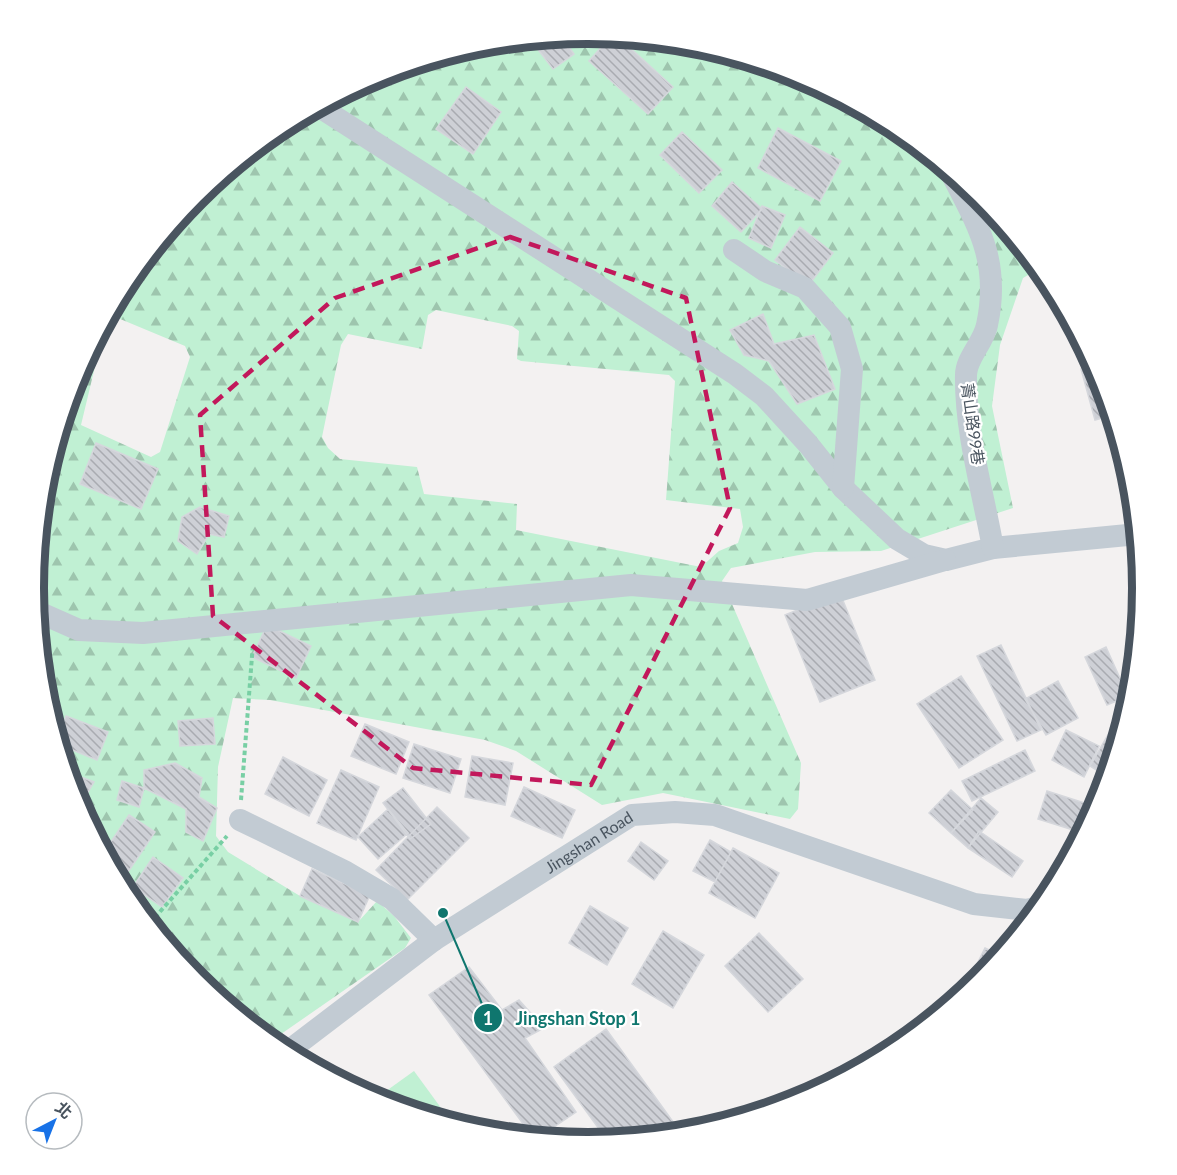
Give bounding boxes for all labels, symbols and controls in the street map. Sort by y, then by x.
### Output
street label: 菁山路99巷 [958,382,989,466]
street label: Jingshan Road [541,807,636,877]
callout: Jingshan Stop 1 [473,1000,652,1036]
text: 1 [483,1007,493,1029]
text: Jingshan Stop 1 [515,1007,641,1029]
north arrow [24,1091,84,1151]
text: 北 [52,1097,77,1122]

